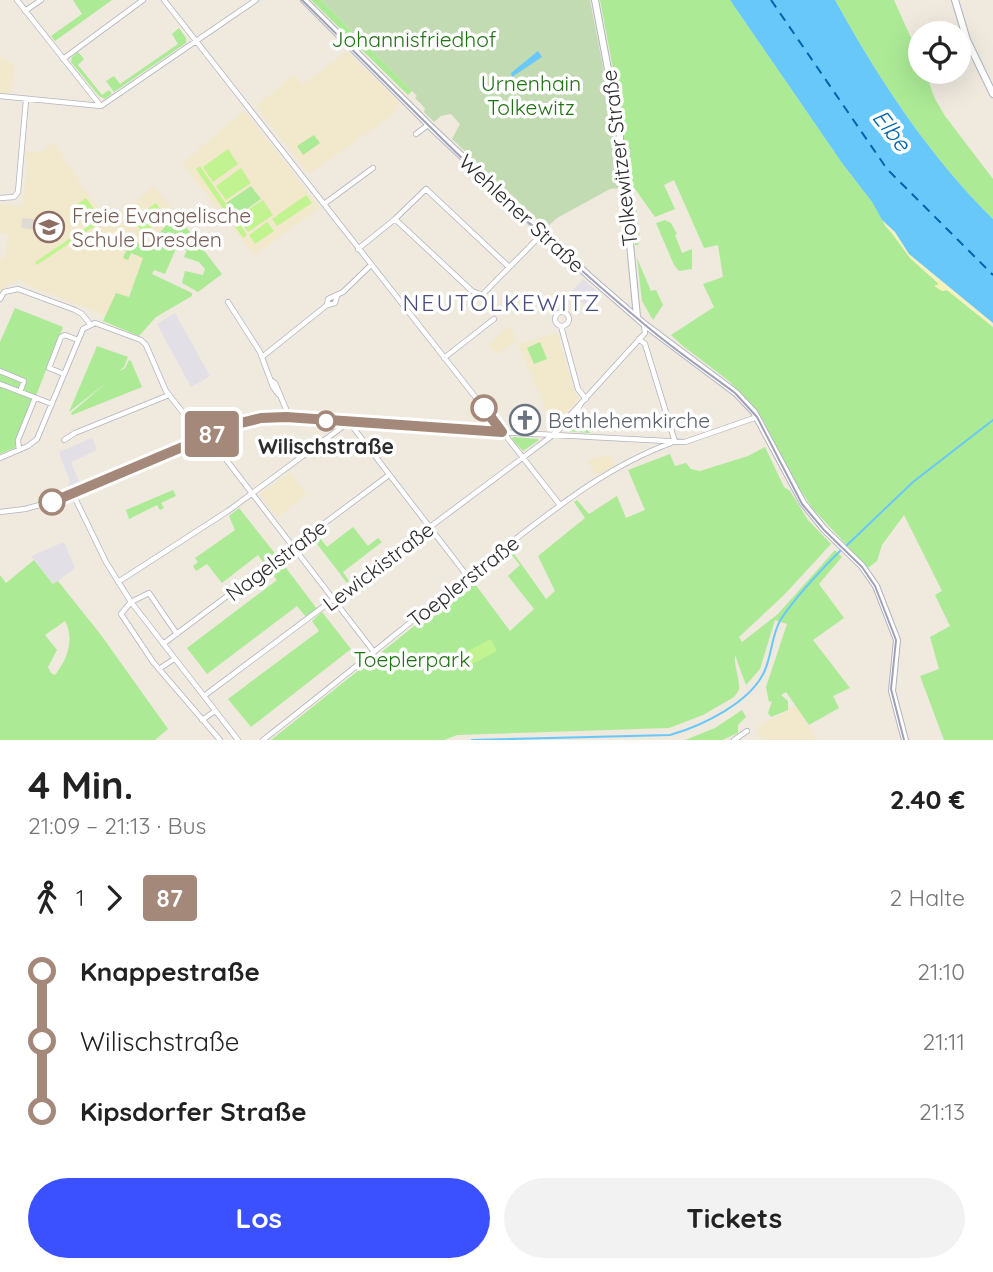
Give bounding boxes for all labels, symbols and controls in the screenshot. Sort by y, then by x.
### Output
map controls [908,21,971,84]
button: locate [908,21,971,84]
park label: Johannisfriedhof [332,26,497,52]
street label: Tolkewitzer Straße [595,68,643,248]
park label: Urnenhain Tolkewitz [481,70,581,120]
water label: Elbe [867,103,918,158]
street label: Wehlener Straße [454,148,590,278]
place label: Freie Evangelische Schule Dresden [72,202,251,252]
school or university icon: Freie Evangelische Schule Dresden [32,210,66,244]
district label: NEUTOLKEWITZ [403,288,601,317]
unlabelled marker [471,395,497,421]
church icon: Bethlehemkirche [508,403,542,437]
place label: Bethlehemkirche [548,407,710,433]
line badge: 87 [180,411,244,457]
marker: Wilischstraße [316,411,336,431]
text: 87 [199,419,225,449]
place label: Wilischstraße [258,433,394,459]
unlabelled marker [39,489,65,515]
street label: Nagelstraße [220,514,332,606]
street label: Lewickistraße [317,516,439,616]
street label: Toeplerstraße [402,529,524,633]
park label: Toeplerpark [354,646,470,672]
text: 4 Min. [28,761,133,809]
text: 2.40 € [890,783,965,816]
text: 21:09 – 21:13 · Bus [28,811,206,840]
icon: walk [28,879,66,917]
icon: forward [95,879,133,917]
text: 1 [76,883,85,912]
text: 87 [157,883,183,913]
text: 2 Halte [890,883,965,912]
text: Knappestraße [80,955,260,988]
text: 21:10 [917,957,965,986]
text: Wilischstraße [80,1025,240,1058]
text: 21:11 [922,1027,965,1056]
text: Kipsdorfer Straße [80,1095,307,1128]
text: 21:13 [919,1097,965,1126]
button: Los [28,1178,490,1258]
button: Tickets [504,1178,965,1258]

